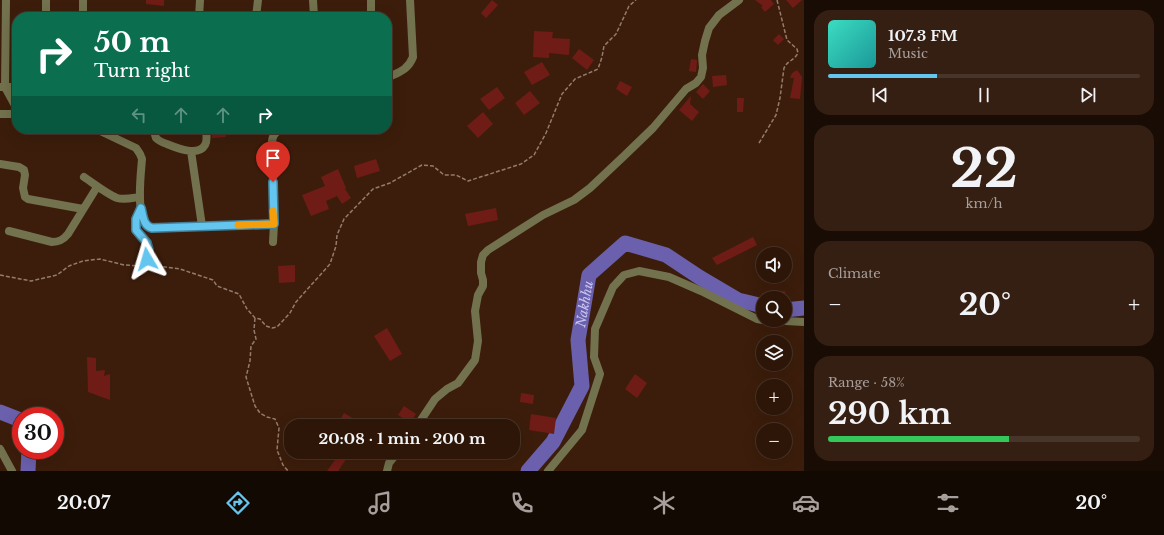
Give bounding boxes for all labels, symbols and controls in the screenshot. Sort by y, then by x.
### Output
text: 50 m [94,25,170,60]
text: 107.3 FM [888,26,958,45]
icon: right [28,28,80,80]
text: Music [888,45,928,62]
text: Turn right [94,60,190,82]
icon: previous [869,84,891,106]
icon: pause [973,84,995,106]
icon: next [1077,84,1099,106]
icon: left [128,104,150,126]
icon: ahead [170,104,192,126]
icon: ahead [212,104,234,126]
icon: right [254,104,276,126]
text: 22 [950,137,1018,201]
pin [256,141,290,182]
icon: arrive [262,147,284,169]
text: km/h [966,195,1002,212]
position arrow [126,238,168,280]
map controls [756,247,792,459]
button: sound [756,247,792,283]
text: Climate [828,265,881,282]
water label: Nakhhu [572,279,596,330]
text: 20° [959,286,1011,323]
button: search [756,291,792,327]
text: − [828,291,842,318]
text: + [1128,291,1140,318]
button: layers [756,335,792,371]
text: Range · 58% [828,374,905,391]
button: + [756,379,792,415]
text: 290 km [828,395,951,432]
speed limit sign: 30 [12,407,64,459]
button: − [756,423,792,459]
text: 20:08 · 1 min · 200 m [318,429,486,448]
icon: directions [224,489,252,517]
icon: music [366,489,394,517]
icon: phone [508,489,536,517]
icon: climate [650,489,678,517]
icon: car [792,489,820,517]
icon: filters [934,489,962,517]
text: 20:07 [57,492,110,514]
text: 20° [1076,492,1107,514]

